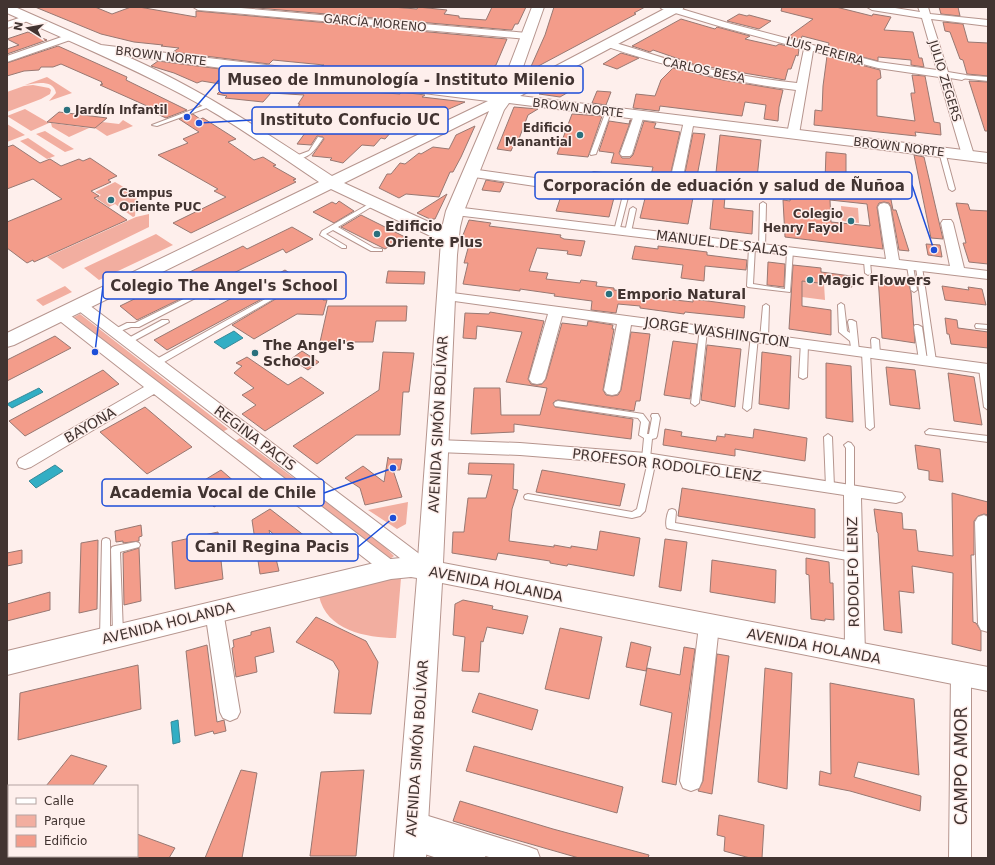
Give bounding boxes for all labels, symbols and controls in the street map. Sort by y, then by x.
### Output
north arrow [8,8,48,48]
street label: GARCÍA MORENO [323,11,427,34]
text: N [11,20,26,32]
street label: LUIS PEREIRA [784,34,866,68]
street label: JULIO ZEGERS [926,38,964,123]
street label: BROWN NORTE [115,43,207,69]
street label: CARLOS BESA [661,54,747,86]
callout: Museo de Inmunología - Instituto Milenio [219,66,583,93]
text: Museo de Inmunología - Instituto Milenio [227,71,575,89]
street label: BROWN NORTE [532,95,624,121]
place label: Jardín Infantil [74,103,168,117]
marker: Jardín Infantil [62,105,72,115]
callout: Instituto Confucio UC [252,107,448,134]
text: Instituto Confucio UC [260,111,440,129]
place label: Edificio Manantial [505,121,572,149]
marker: Edificio Manantial [575,130,585,140]
street label: BROWN NORTE [853,134,945,160]
callout: Corporación de eduación y salud de Ñuñoa [535,172,912,199]
text: Corporación de eduación y salud de Ñuñoa [543,176,905,195]
place label: Campus Oriente PUC [119,186,202,214]
marker: Campus Oriente PUC [106,195,116,205]
place label: Colegio Henry Fayol [763,207,843,235]
marker: Colegio Henry Fayol [846,216,856,226]
place label: Edificio Oriente Plus [385,218,483,250]
street label: MANUEL DE SALAS [655,227,789,259]
marker: Edificio Oriente Plus [372,229,382,239]
callout: Colegio The Angel's School [103,272,346,299]
place label: Magic Flowers [818,272,931,288]
marker: Magic Flowers [805,275,815,285]
text: Colegio The Angel's School [110,277,338,295]
place label: Emporio Natural [617,286,746,302]
marker: Emporio Natural [604,289,614,299]
street label: JORGE WASHINGTON [643,314,790,350]
street label: AVENIDA SIMÓN BOLÍVAR [424,335,451,513]
place label: The Angel's School [263,337,355,369]
marker: The Angel's School [250,348,260,358]
street label: REGINA PACIS [211,402,299,474]
street label: BAYONA [61,404,119,446]
street label: PROFESOR RODOLFO LENZ [571,445,763,485]
callout: Academia Vocal de Chile [102,479,324,506]
text: Academia Vocal de Chile [110,484,316,502]
street label: RODOLFO LENZ [844,517,862,627]
callout: Canil Regina Pacis [187,534,358,561]
text: Canil Regina Pacis [195,538,349,556]
street label: AVENIDA HOLANDA [428,563,565,605]
street label: AVENIDA HOLANDA [100,599,236,647]
street label: AVENIDA HOLANDA [746,625,883,667]
street label: AVENIDA SIMÓN BOLÍVAR [402,659,431,837]
street label: CAMPO AMOR [951,706,971,825]
legend [8,785,138,857]
text: Calle [44,794,74,808]
text: Parque [44,814,85,828]
text: Edificio [44,834,87,848]

